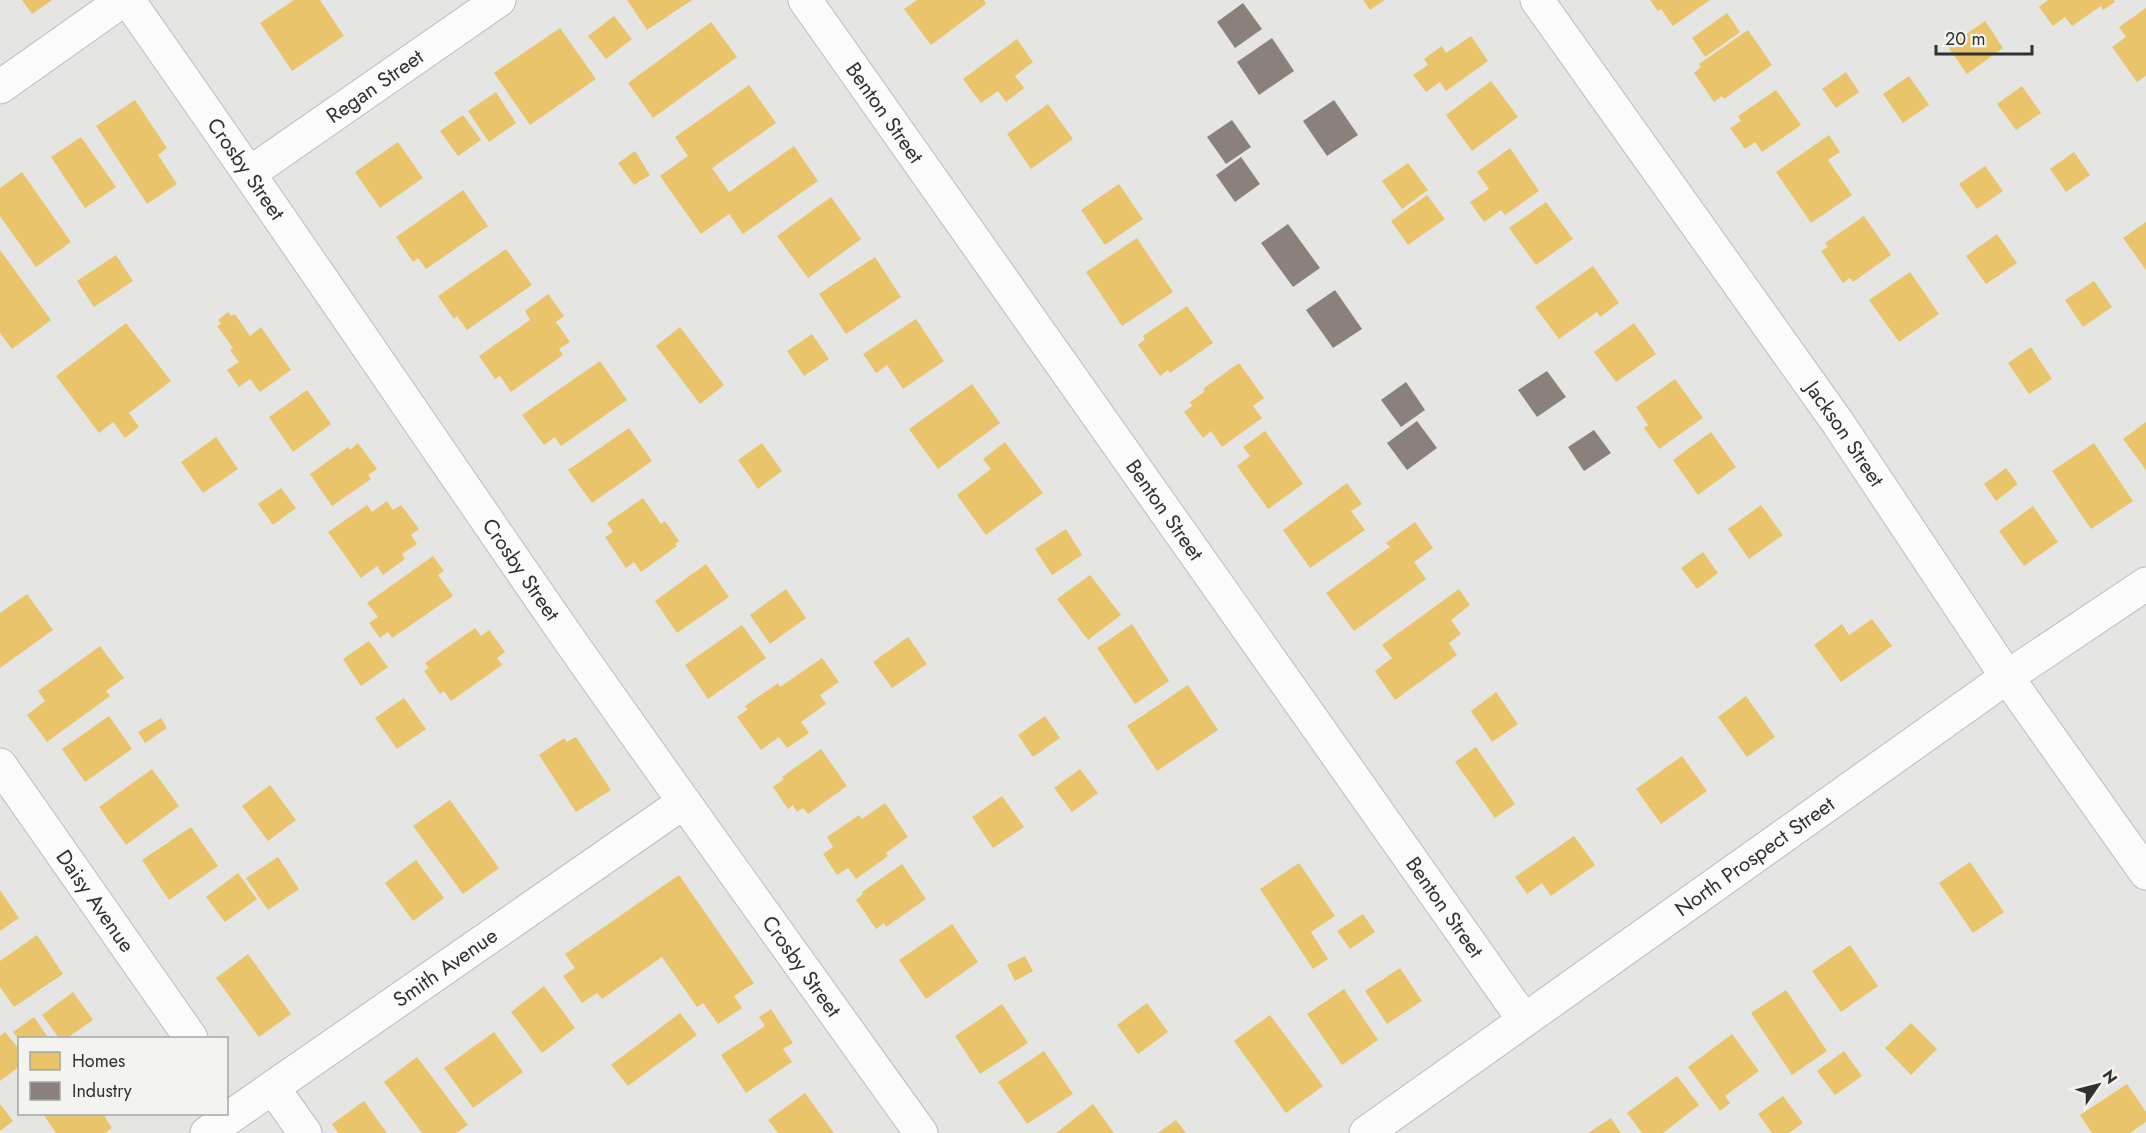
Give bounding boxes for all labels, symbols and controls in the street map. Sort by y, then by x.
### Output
scale bar [1936,18,2032,56]
text: 20 m [1945,26,1985,52]
street label: Regan Street [320,42,429,131]
street label: Benton Street [838,56,931,169]
street label: Crosby Street [200,112,292,226]
street label: Jackson Street [1796,373,1891,493]
street label: Benton Street [1118,453,1211,567]
street label: Crosby Street [475,512,567,627]
street label: North Prospect Street [1669,789,1841,924]
street label: Daisy Avenue [49,844,142,959]
street label: Benton Street [1398,851,1491,964]
street label: Crosby Street [755,909,848,1023]
street label: Smith Avenue [387,921,504,1015]
legend [18,1037,228,1115]
text: Homes [72,1048,125,1074]
north arrow [2068,1055,2128,1115]
text: N [2097,1065,2123,1088]
text: Industry [72,1078,132,1104]

